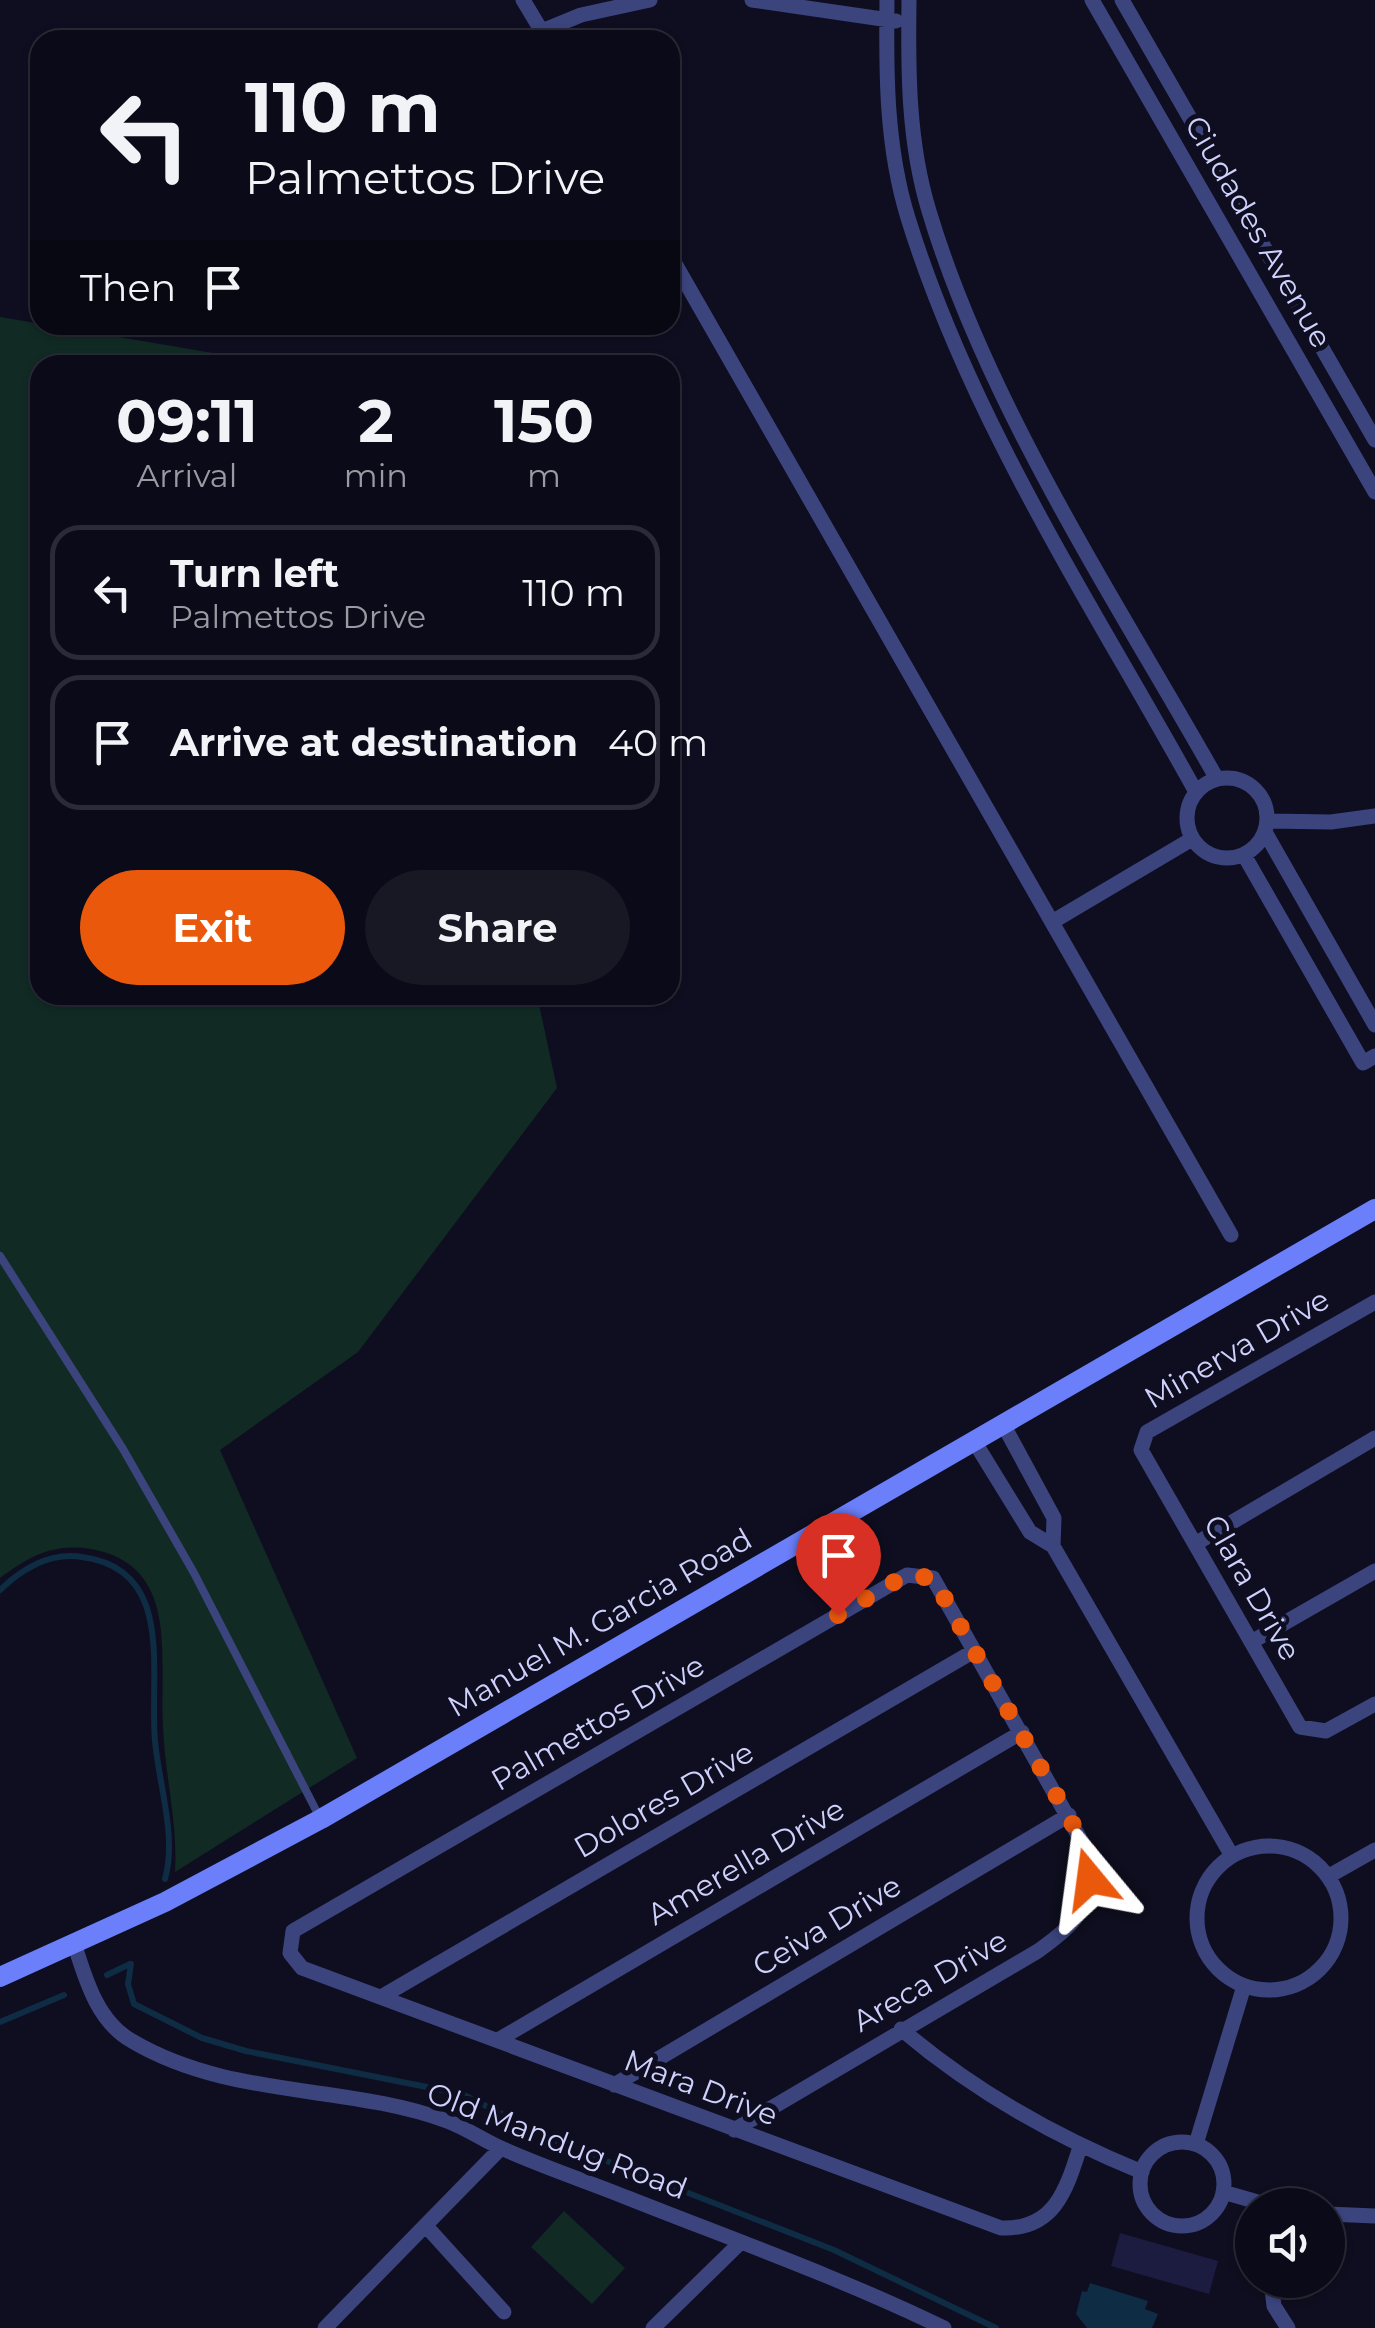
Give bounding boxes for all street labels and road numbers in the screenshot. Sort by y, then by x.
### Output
street label: Ciudades Avenue [1177,109,1340,354]
street label: Minerva Drive [1138,1281,1336,1416]
street label: Clara Drive [1196,1508,1309,1667]
street label: Manuel M. Garcia Road [441,1520,758,1725]
street label: Palmettos Drive [485,1647,711,1799]
street label: Dolores Drive [567,1733,760,1866]
street label: Amerella Drive [641,1790,851,1933]
street label: Ceiva Drive [746,1867,908,1984]
street label: Areca Drive [846,1921,1014,2040]
street label: Mara Drive [619,2041,783,2134]
street label: Old Mandug Road [422,2074,692,2207]

